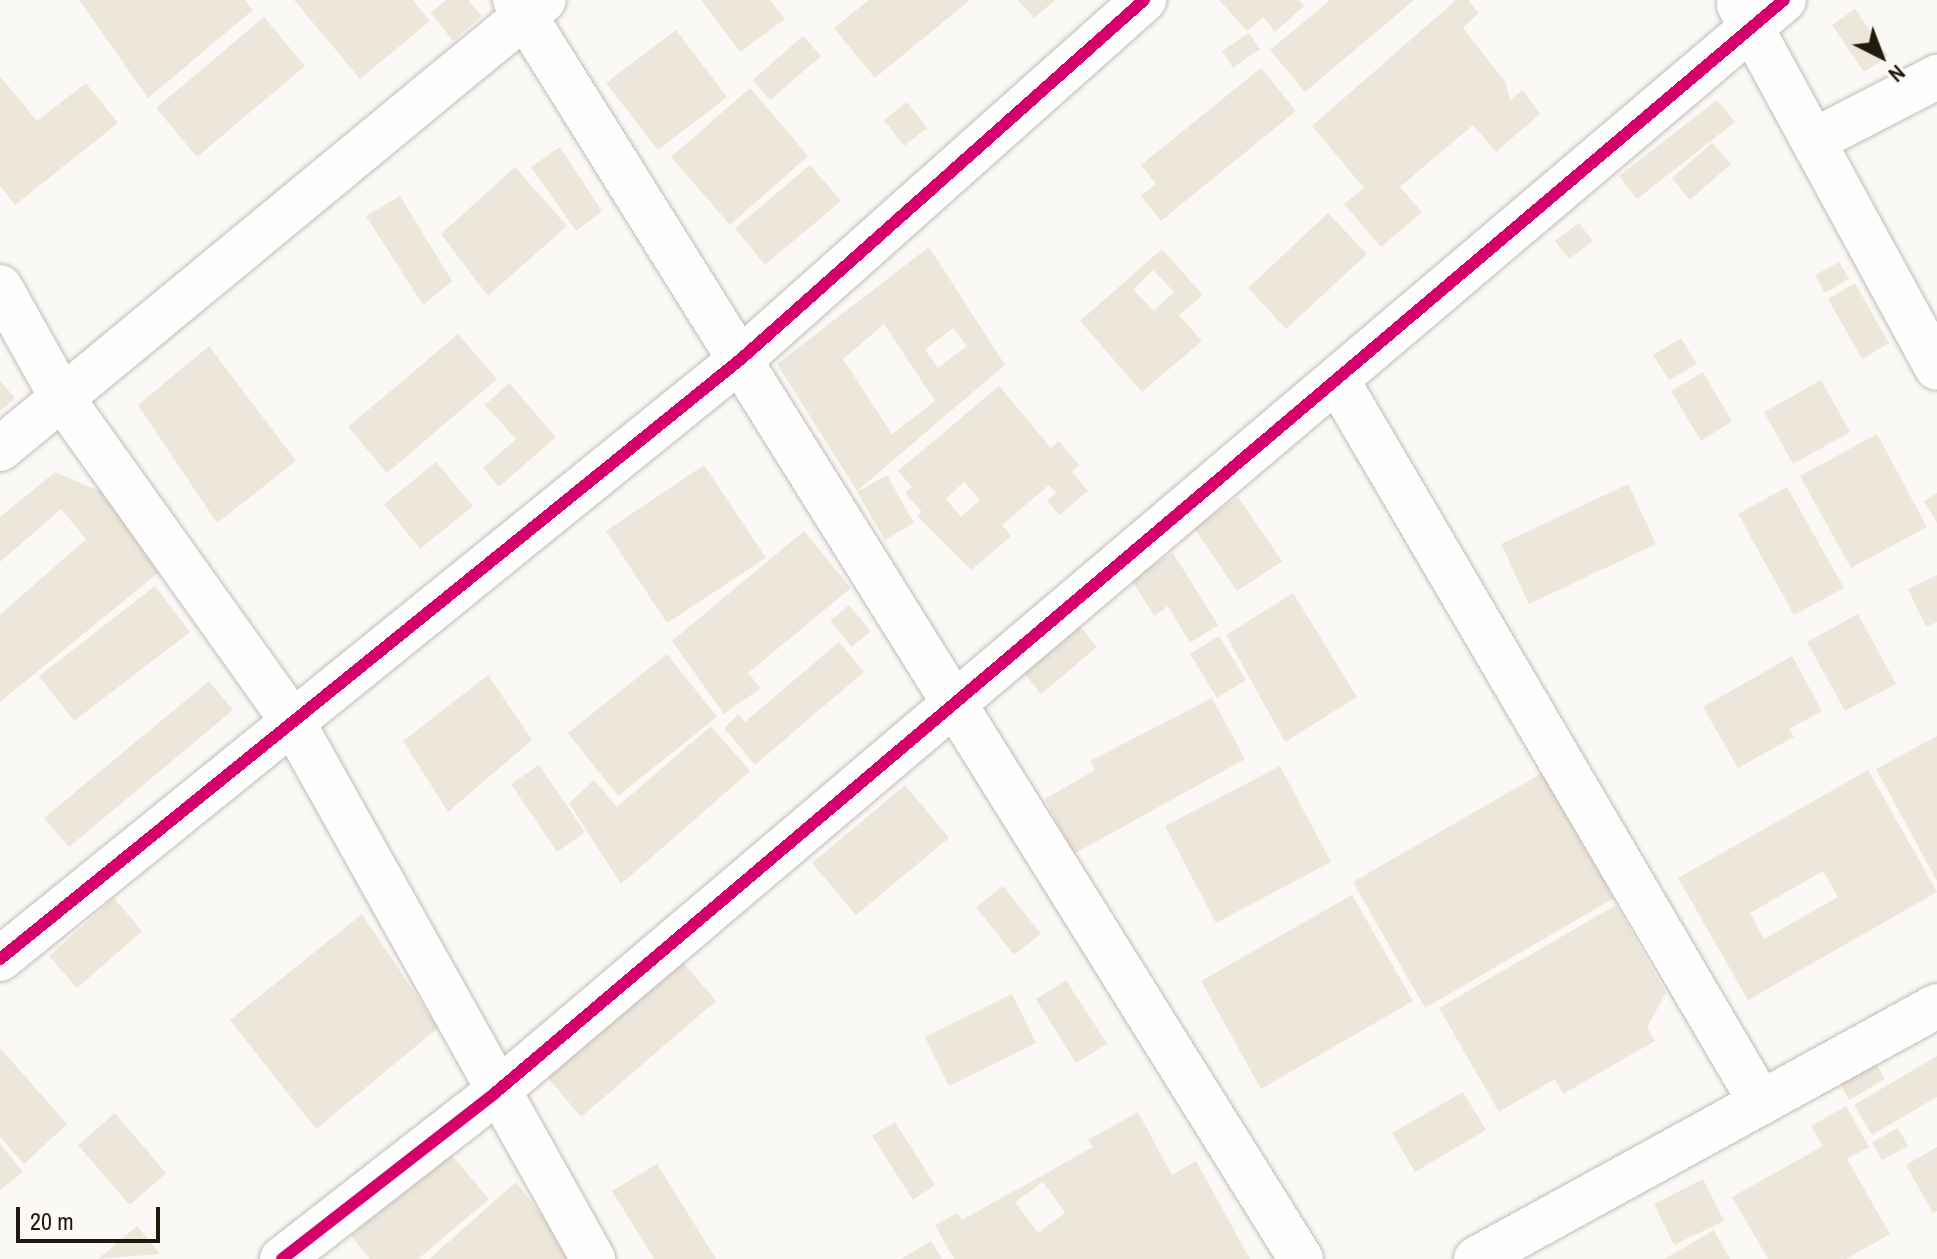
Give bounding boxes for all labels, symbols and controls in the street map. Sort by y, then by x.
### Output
north arrow [1841,16,1921,96]
text: N [1882,58,1912,89]
scale bar [20,1191,164,1241]
text: 20 m [30,1205,74,1237]

